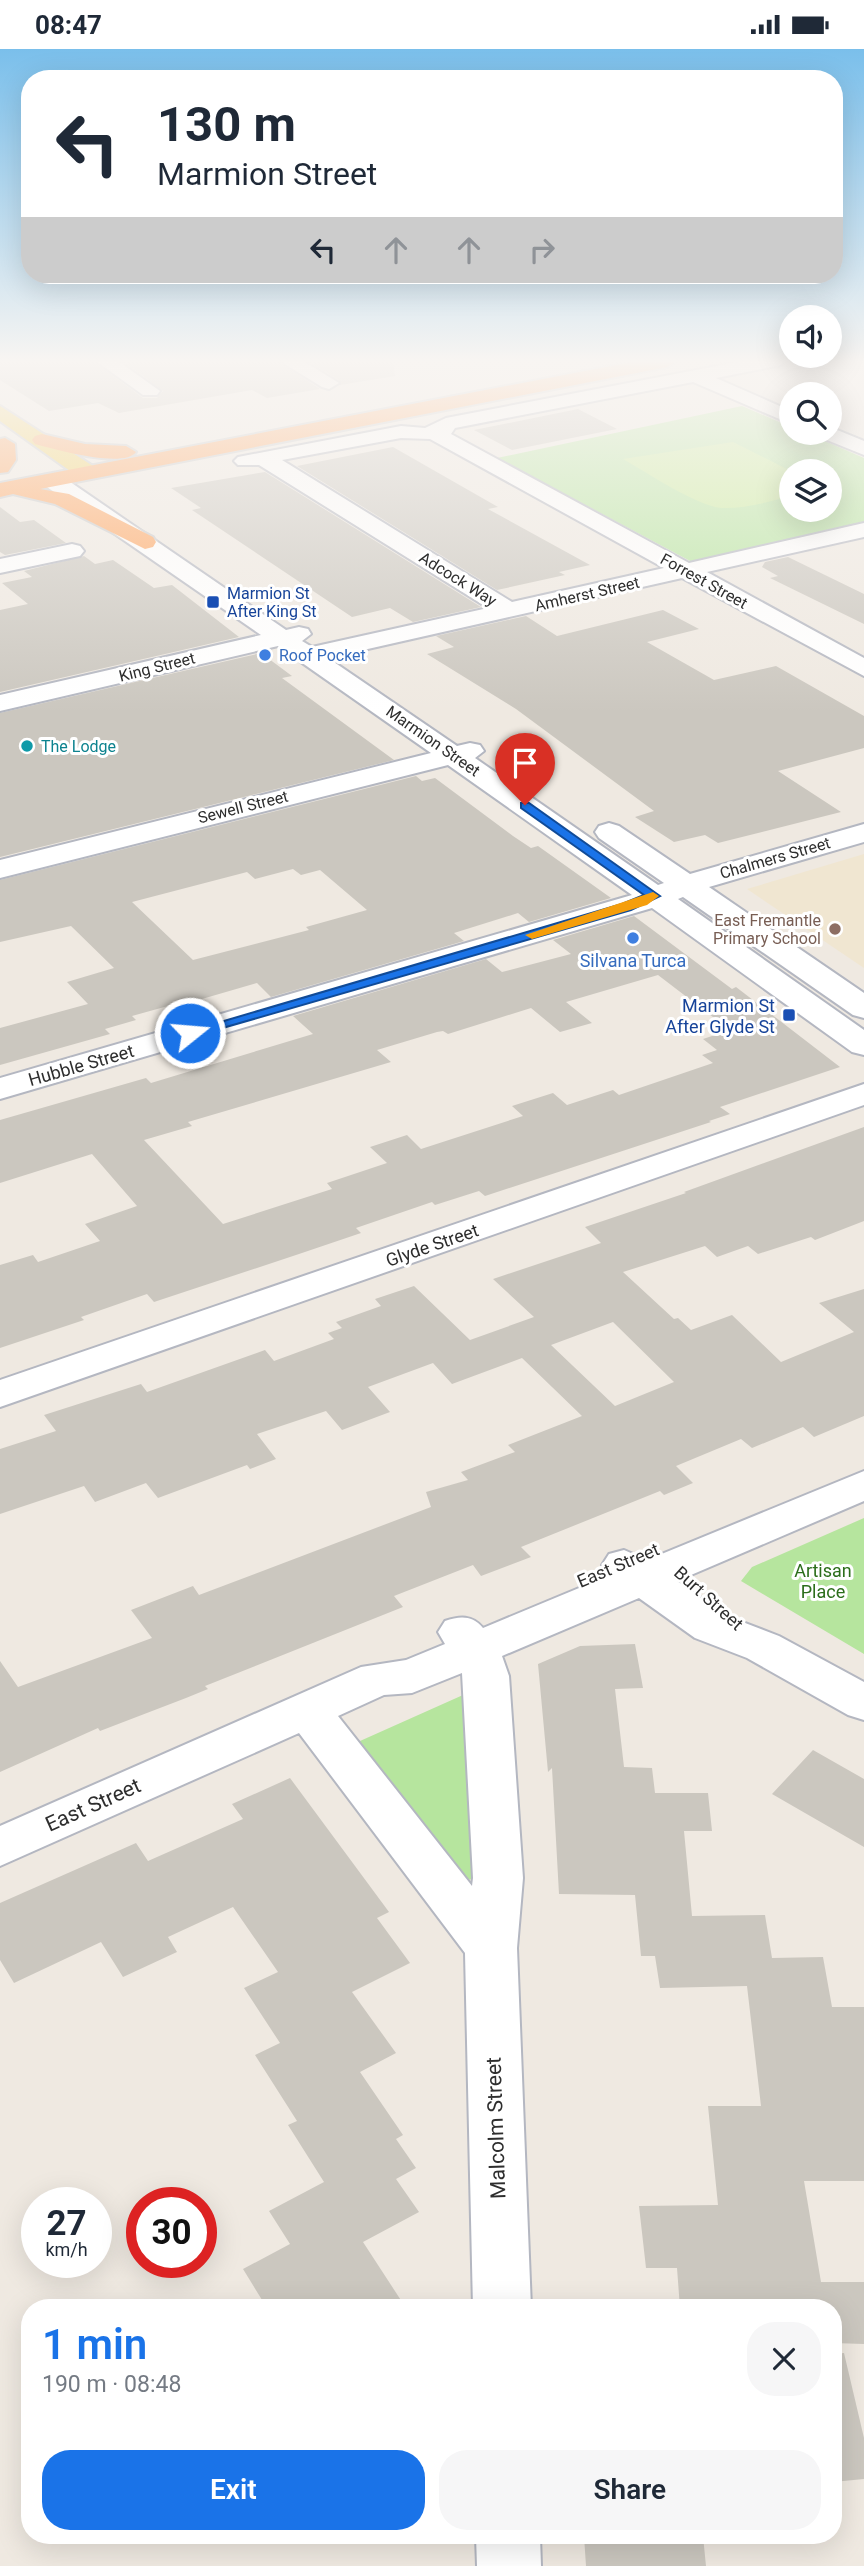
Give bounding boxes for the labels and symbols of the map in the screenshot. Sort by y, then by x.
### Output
street label: Adcock Way [416,548,501,610]
street label: Forrest Street [657,549,751,613]
street label: Amherst Street [533,573,641,615]
place label: Marmion St After King St [227,584,317,621]
marker: Marmion St After King St [205,594,221,610]
place label: Roof Pocket [279,646,366,665]
marker: Roof Pocket [257,647,273,663]
street label: King Street [117,648,197,686]
street label: Marmion Street [382,702,484,780]
pin [495,733,555,805]
place label: The Lodge [41,737,116,756]
marker: The Lodge [19,738,35,754]
street label: Sewell Street [196,787,290,827]
street label: Chalmers Street [717,833,833,883]
place label: East Fremantle Primary School [713,911,821,948]
marker: East Fremantle Primary School [827,921,843,937]
marker: Silvana Turca [625,930,641,946]
place label: Silvana Turca [580,950,686,971]
place label: Marmion St After Glyde St [665,995,775,1037]
position arrow [153,996,227,1070]
marker: Marmion St After Glyde St [781,1007,797,1023]
street label: Hubble Street [26,1040,136,1090]
street label: Glyde Street [383,1219,481,1271]
street label: East Street [574,1538,662,1592]
park label: Artisan Place [794,1560,852,1602]
street label: Burt Street [670,1562,748,1634]
street label: East Street [42,1773,144,1837]
street label: Malcolm Street [482,2057,510,2199]
speed limit sign: 30 [126,2187,217,2278]

